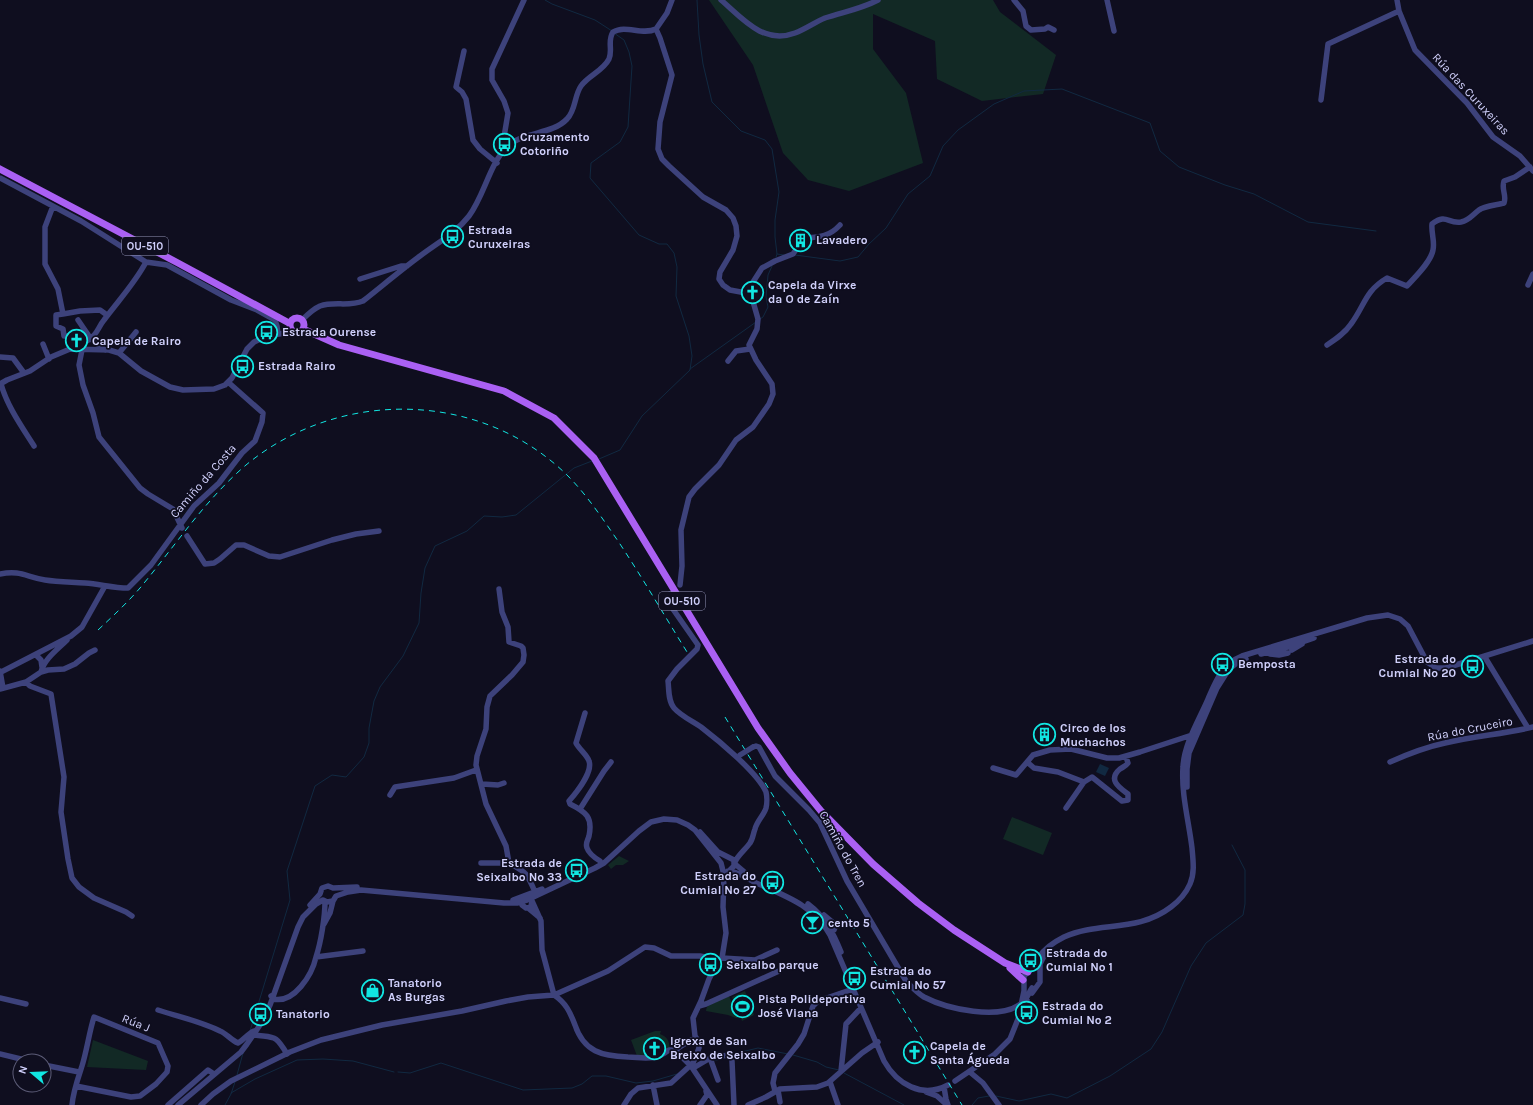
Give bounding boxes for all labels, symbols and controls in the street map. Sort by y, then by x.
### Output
street label: Rúa das Curuxeiras [1430,50,1512,138]
place label: Cruzamento Cotoriño [520,130,590,158]
bus stop icon: Cruzamento Cotoriño [492,131,518,157]
place label: Estrada Curuxeiras [468,223,530,251]
bus stop icon: Estrada Curuxeiras [440,224,466,250]
building icon: Lavadero [788,227,814,253]
place label: Lavadero [816,233,868,247]
road number: OU-510 [122,237,168,255]
place label: Capela da Virxe da O de Zaín [768,278,856,306]
church icon: Capela da Virxe da O de Zaín [739,279,765,305]
bus stop icon: Estrada Ourense [254,319,280,345]
place label: Estrada Ourense [282,325,376,339]
church icon: Capela de Rairo [63,328,89,354]
place label: Capela de Rairo [92,334,181,348]
bus stop icon: Estrada Rairo [229,353,255,379]
place label: Estrada Rairo [258,359,336,373]
street label: Camiño da Costa [167,441,239,521]
road number: OU-510 [659,592,705,610]
bus stop icon: Bemposta [1209,651,1235,677]
place label: Estrada do Cumial Nº 20 [1379,652,1456,680]
bus stop icon: Estrada do Cumial Nº 20 [1459,653,1485,679]
place label: Bemposta [1238,657,1296,671]
street label: Rúa do Cruceiro [1426,714,1514,744]
place label: Circo de los Muchachos [1060,721,1126,749]
building icon: Circo de los Muchachos [1032,722,1058,748]
street label: Camiño do Tren [816,809,870,889]
place label: Estrada de Seixalbo Nº 33 [476,856,562,884]
bus stop icon: Estrada de Seixalbo Nº 33 [564,857,590,883]
place label: Estrada do Cumial Nº 27 [680,869,756,897]
bus stop icon: Estrada do Cumial Nº 27 [759,870,785,896]
bar icon: cento 5 [799,910,825,936]
place label: cento 5 [828,916,870,930]
place label: Estrada do Cumial Nº 1 [1046,946,1113,974]
bus stop icon: Estrada do Cumial Nº 1 [1017,947,1043,973]
bus stop icon: Seixalbo parque [697,952,723,978]
place label: Seixalbo parque [726,958,819,972]
place label: Estrada do Cumial Nº 57 [870,964,946,992]
bus stop icon: Estrada do Cumial Nº 57 [842,965,868,991]
place label: Tanatorio As Burgas [388,976,445,1004]
shop icon: Tanatorio As Burgas [360,977,386,1003]
place label: Pista Polideportiva José Viana [758,992,866,1020]
sports icon: Pista Polideportiva José Viana [730,993,756,1019]
place label: Estrada do Cumial Nº 2 [1042,999,1112,1027]
bus stop icon: Estrada do Cumial Nº 2 [1014,1000,1040,1026]
bus stop icon: Tanatorio [247,1001,273,1027]
place label: Tanatorio [276,1007,330,1021]
street label: Rúa J [120,1011,152,1035]
place label: Igrexa de San Breixo de Seixalbo [670,1034,776,1062]
church icon: Igrexa de San Breixo de Seixalbo [642,1035,668,1061]
place label: Capela de Santa Águeda [930,1039,1010,1067]
church icon: Capela de Santa Águeda [902,1040,928,1066]
north arrow [12,1053,52,1093]
text: N [16,1064,30,1076]

